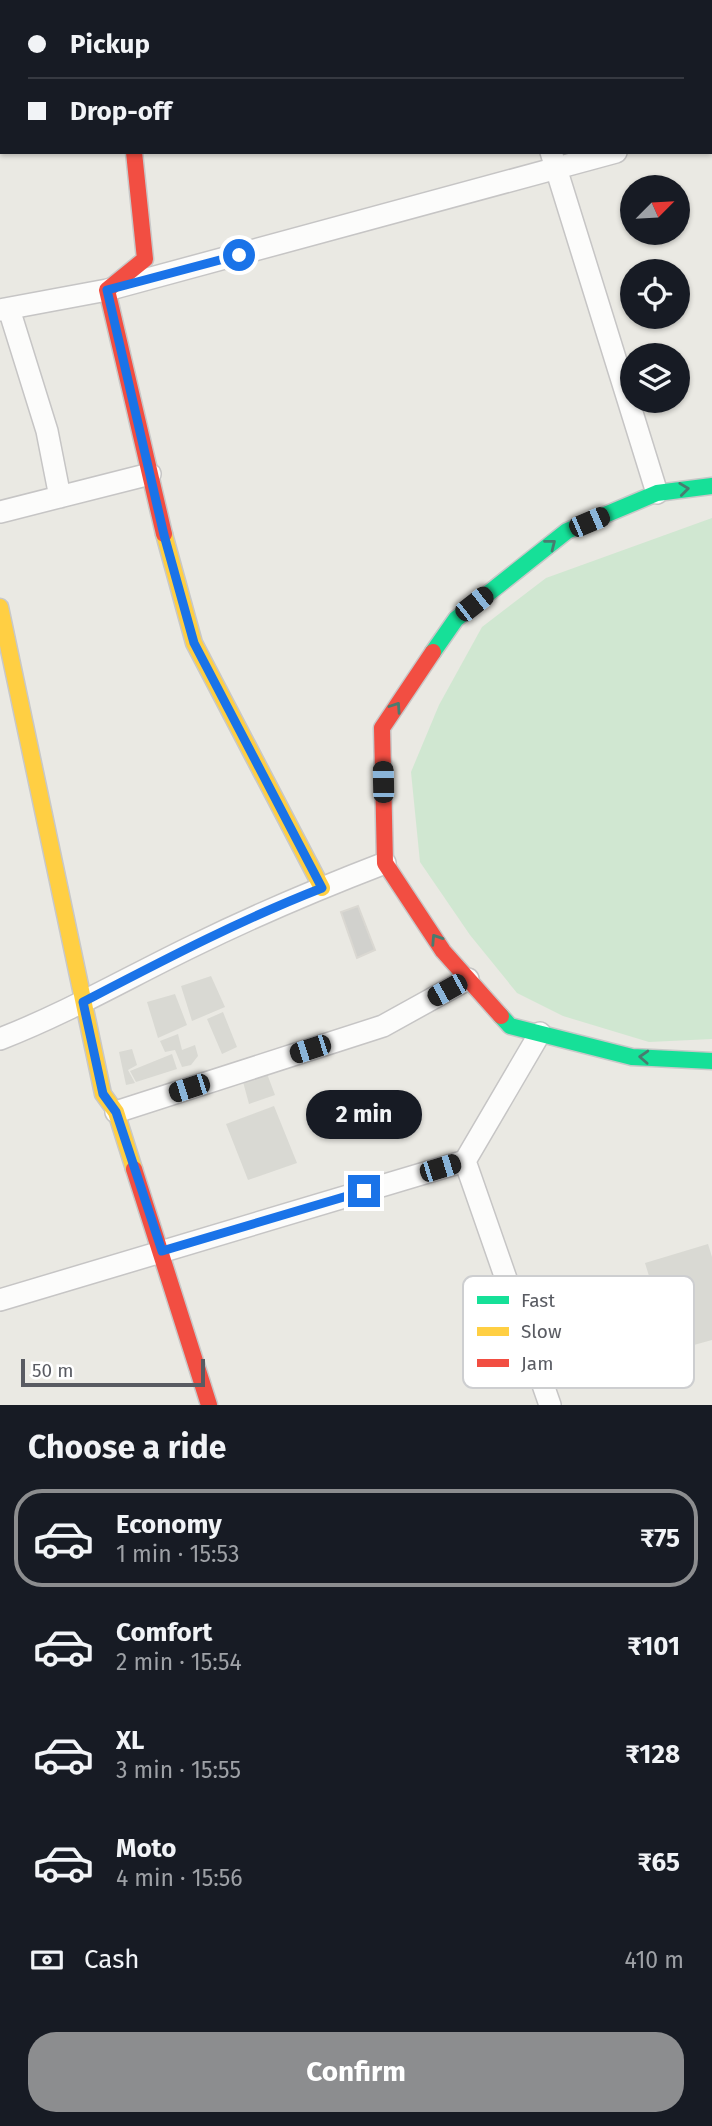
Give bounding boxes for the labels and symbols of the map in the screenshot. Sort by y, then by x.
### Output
north arrow [620,175,690,245]
route start [223,239,255,271]
one-way arrow [679,482,690,497]
car [566,504,613,540]
one-way arrow [542,540,555,552]
car [451,583,498,625]
one-way arrow [387,702,400,715]
car [373,761,394,803]
one-way arrow [431,934,444,947]
car [424,971,471,1009]
car [287,1033,334,1065]
one-way arrow [638,1050,649,1065]
car [166,1072,213,1104]
callout: 2 min [306,1090,422,1138]
car [417,1152,464,1184]
route end [348,1175,380,1207]
legend [463,1276,694,1388]
text: Fast [521,1289,555,1312]
text: Slow [521,1320,562,1343]
text: Jam [521,1352,553,1375]
scale bar [21,1356,205,1388]

